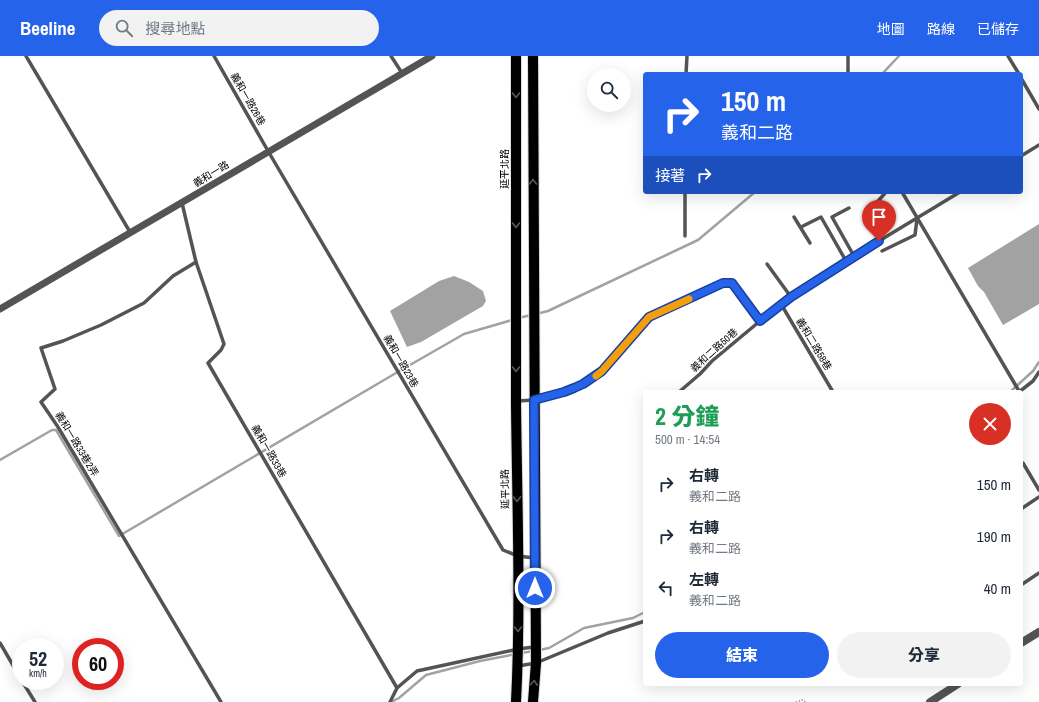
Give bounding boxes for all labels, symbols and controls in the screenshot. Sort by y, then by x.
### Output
search box [99,10,379,46]
text: Beeline [20,15,75,41]
icon: search [113,17,135,39]
text: 搜尋地點 [145,18,205,39]
text: 地圖 [877,20,905,38]
text: 路線 [927,20,955,38]
text: 已儲存 [977,20,1019,38]
map controls [587,68,631,112]
button: search [587,68,631,112]
street label: 義和一路26巷 [228,70,268,128]
text: 150 m [721,82,786,120]
icon: right [655,88,707,140]
one-way arrow [512,92,520,98]
text: 義和二路 [721,120,793,145]
street label: 延平北路 [498,149,511,189]
street label: 義和一路 [191,158,231,190]
icon: right [693,164,715,186]
text: 接著 [655,165,685,186]
one-way arrow [529,179,538,185]
pin [862,200,896,241]
icon: arrive [868,206,890,228]
one-way arrow [512,222,520,228]
street label: 義和二路58巷 [793,315,835,373]
street label: 義和二路50巷 [688,325,740,375]
street label: 義和一路23巷 [381,332,421,390]
one-way arrow [512,366,520,372]
text: 2 分鐘 [655,400,719,432]
button: close [969,403,1011,445]
street label: 義和一路33巷2弄 [52,409,102,479]
street label: 義和一路33巷 [249,422,289,480]
text: 500 m · 14:54 [655,431,720,448]
text: 右轉 [689,465,719,486]
street label: 延平北路 [498,469,512,509]
icon: right [655,473,677,495]
text: 150 m [977,474,1011,495]
text: 義和二路 [689,488,741,505]
one-way arrow [513,496,521,502]
text: 右轉 [689,517,719,538]
icon: right [655,525,677,547]
text: 190 m [977,526,1011,547]
text: 義和二路 [689,540,741,557]
position arrow [514,567,556,609]
text: 左轉 [689,569,719,590]
icon: left [655,577,677,599]
text: 40 m [984,578,1011,599]
text: 義和二路 [689,592,741,609]
one-way arrow [514,626,522,632]
button: 結束 [655,632,829,678]
button: 分享 [837,632,1011,678]
speed limit sign: 60 [72,638,124,690]
text: 52 [29,645,47,672]
text: km/h [29,667,47,680]
one-way arrow [530,680,539,686]

